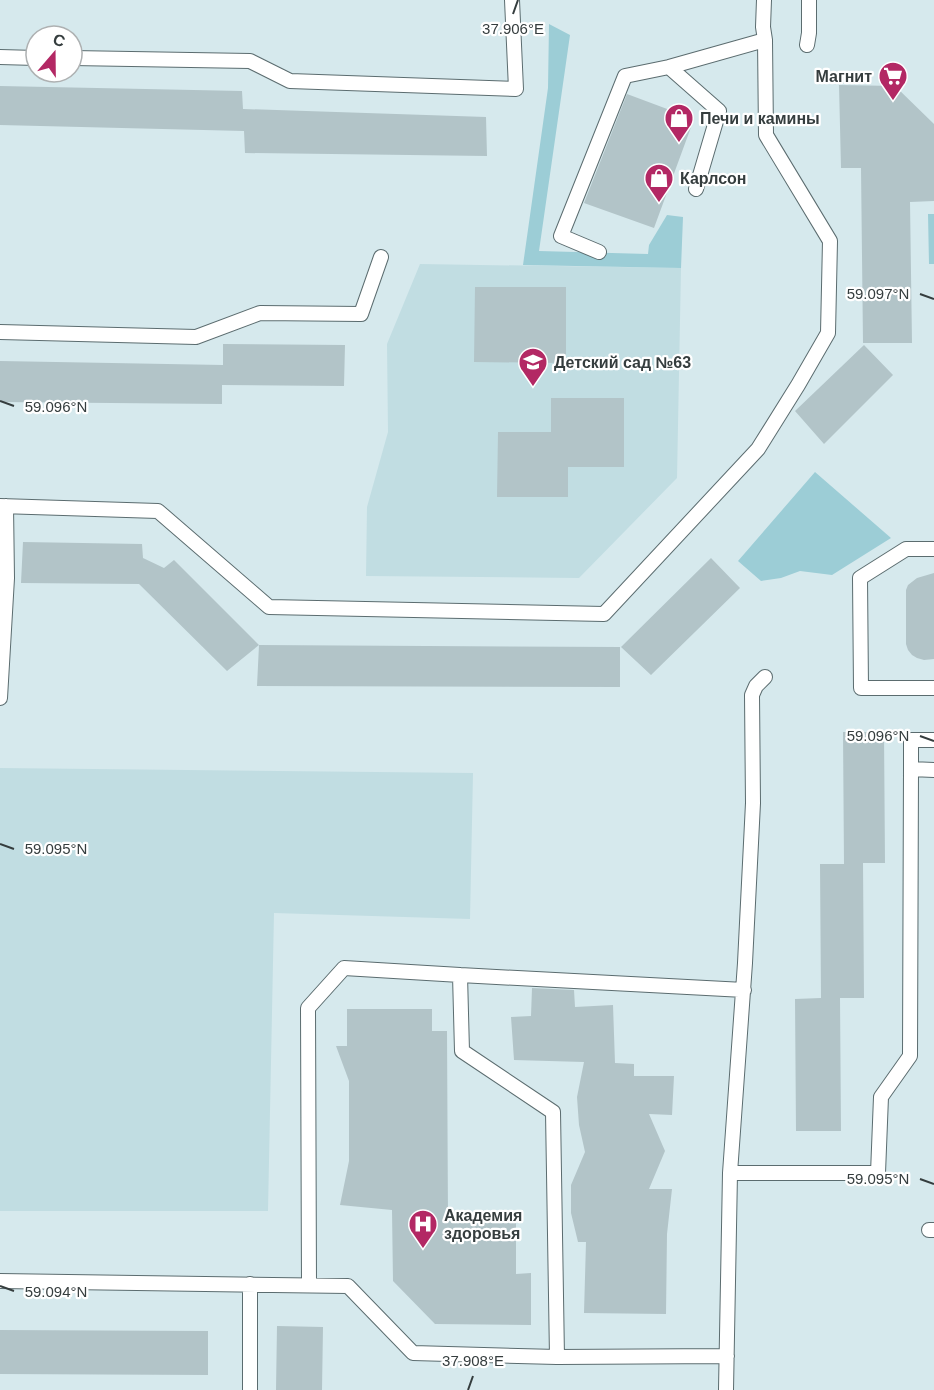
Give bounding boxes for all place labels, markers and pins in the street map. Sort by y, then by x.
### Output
supermarket icon: Магнит [877,60,909,102]
place label: Магнит [816,68,872,85]
shop icon: Печи и камины [663,102,695,144]
place label: Печи и камины [700,110,820,127]
shop icon: Карлсон [643,162,675,204]
place label: Карлсон [680,170,747,187]
school or university icon: Детский сад №63 [517,346,549,388]
place label: Детский сад №63 [554,354,691,371]
place label: Академия здоровья [444,1207,522,1242]
hospital icon: Академия здоровья [407,1208,439,1250]

